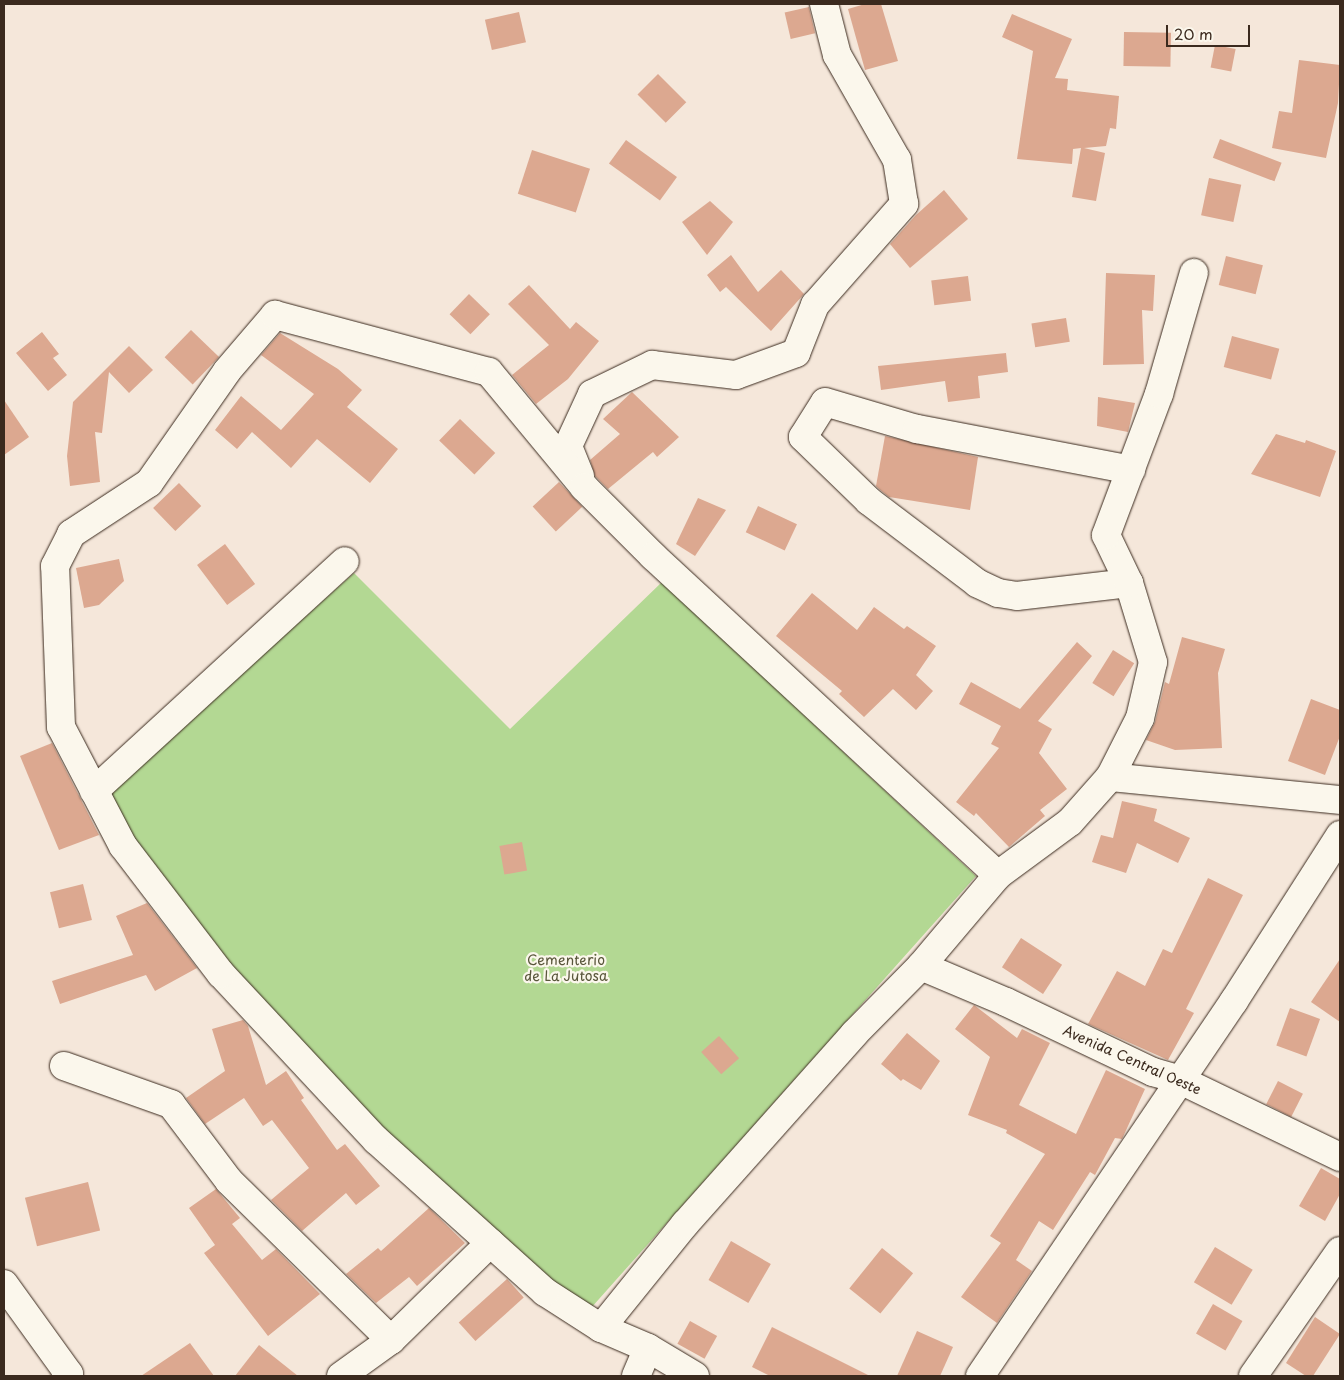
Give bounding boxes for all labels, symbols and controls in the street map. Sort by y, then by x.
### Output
scale bar [1169,15,1253,47]
text: 20 m [1174,22,1213,45]
park label: Cementerio de La Jutosa [523,952,609,984]
street label: Avenida Central Oeste [1060,1022,1204,1098]

